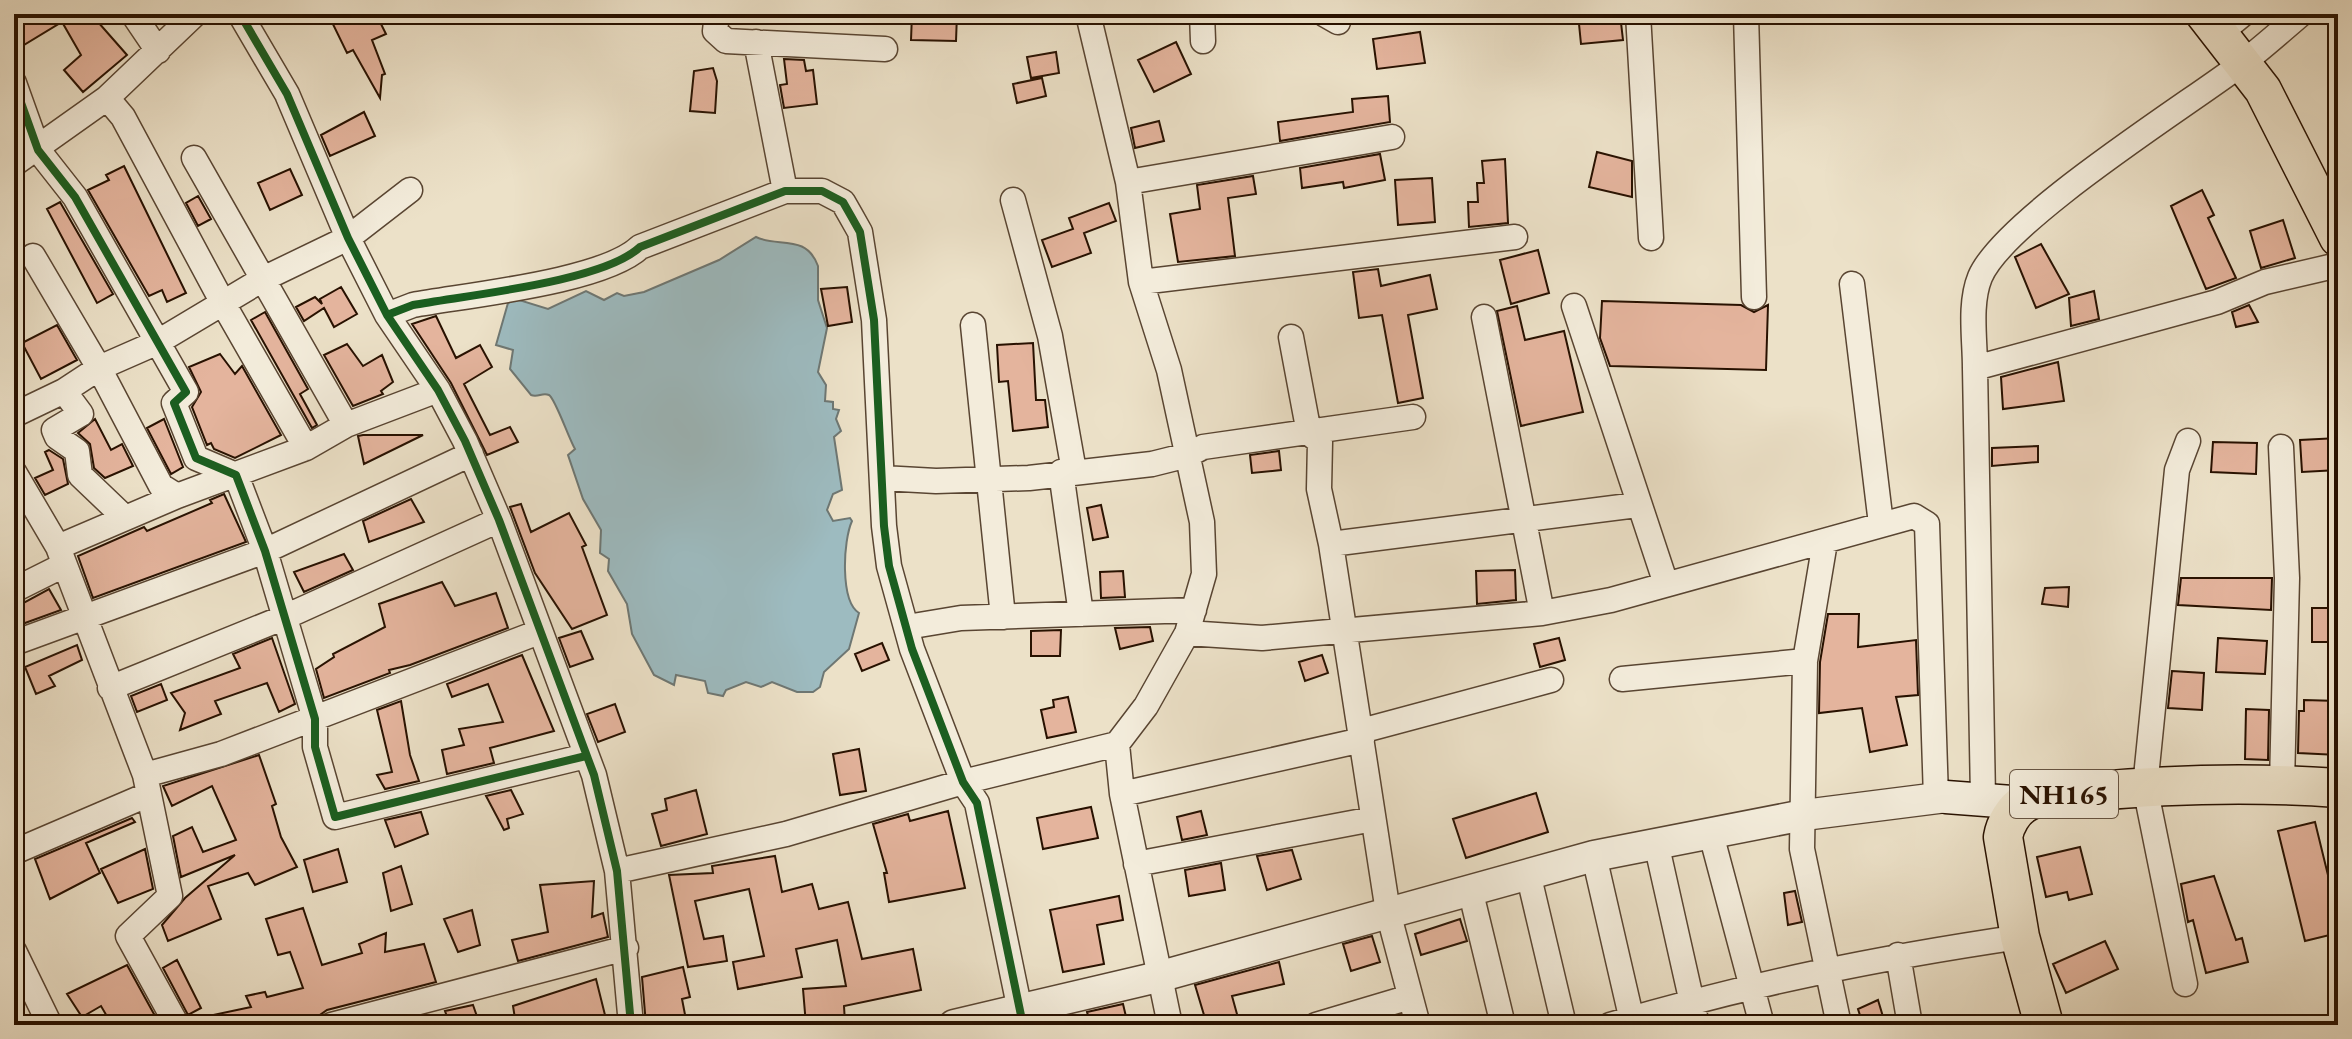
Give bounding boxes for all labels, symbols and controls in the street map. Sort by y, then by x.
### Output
road number: NH165 [2010,770,2118,818]

